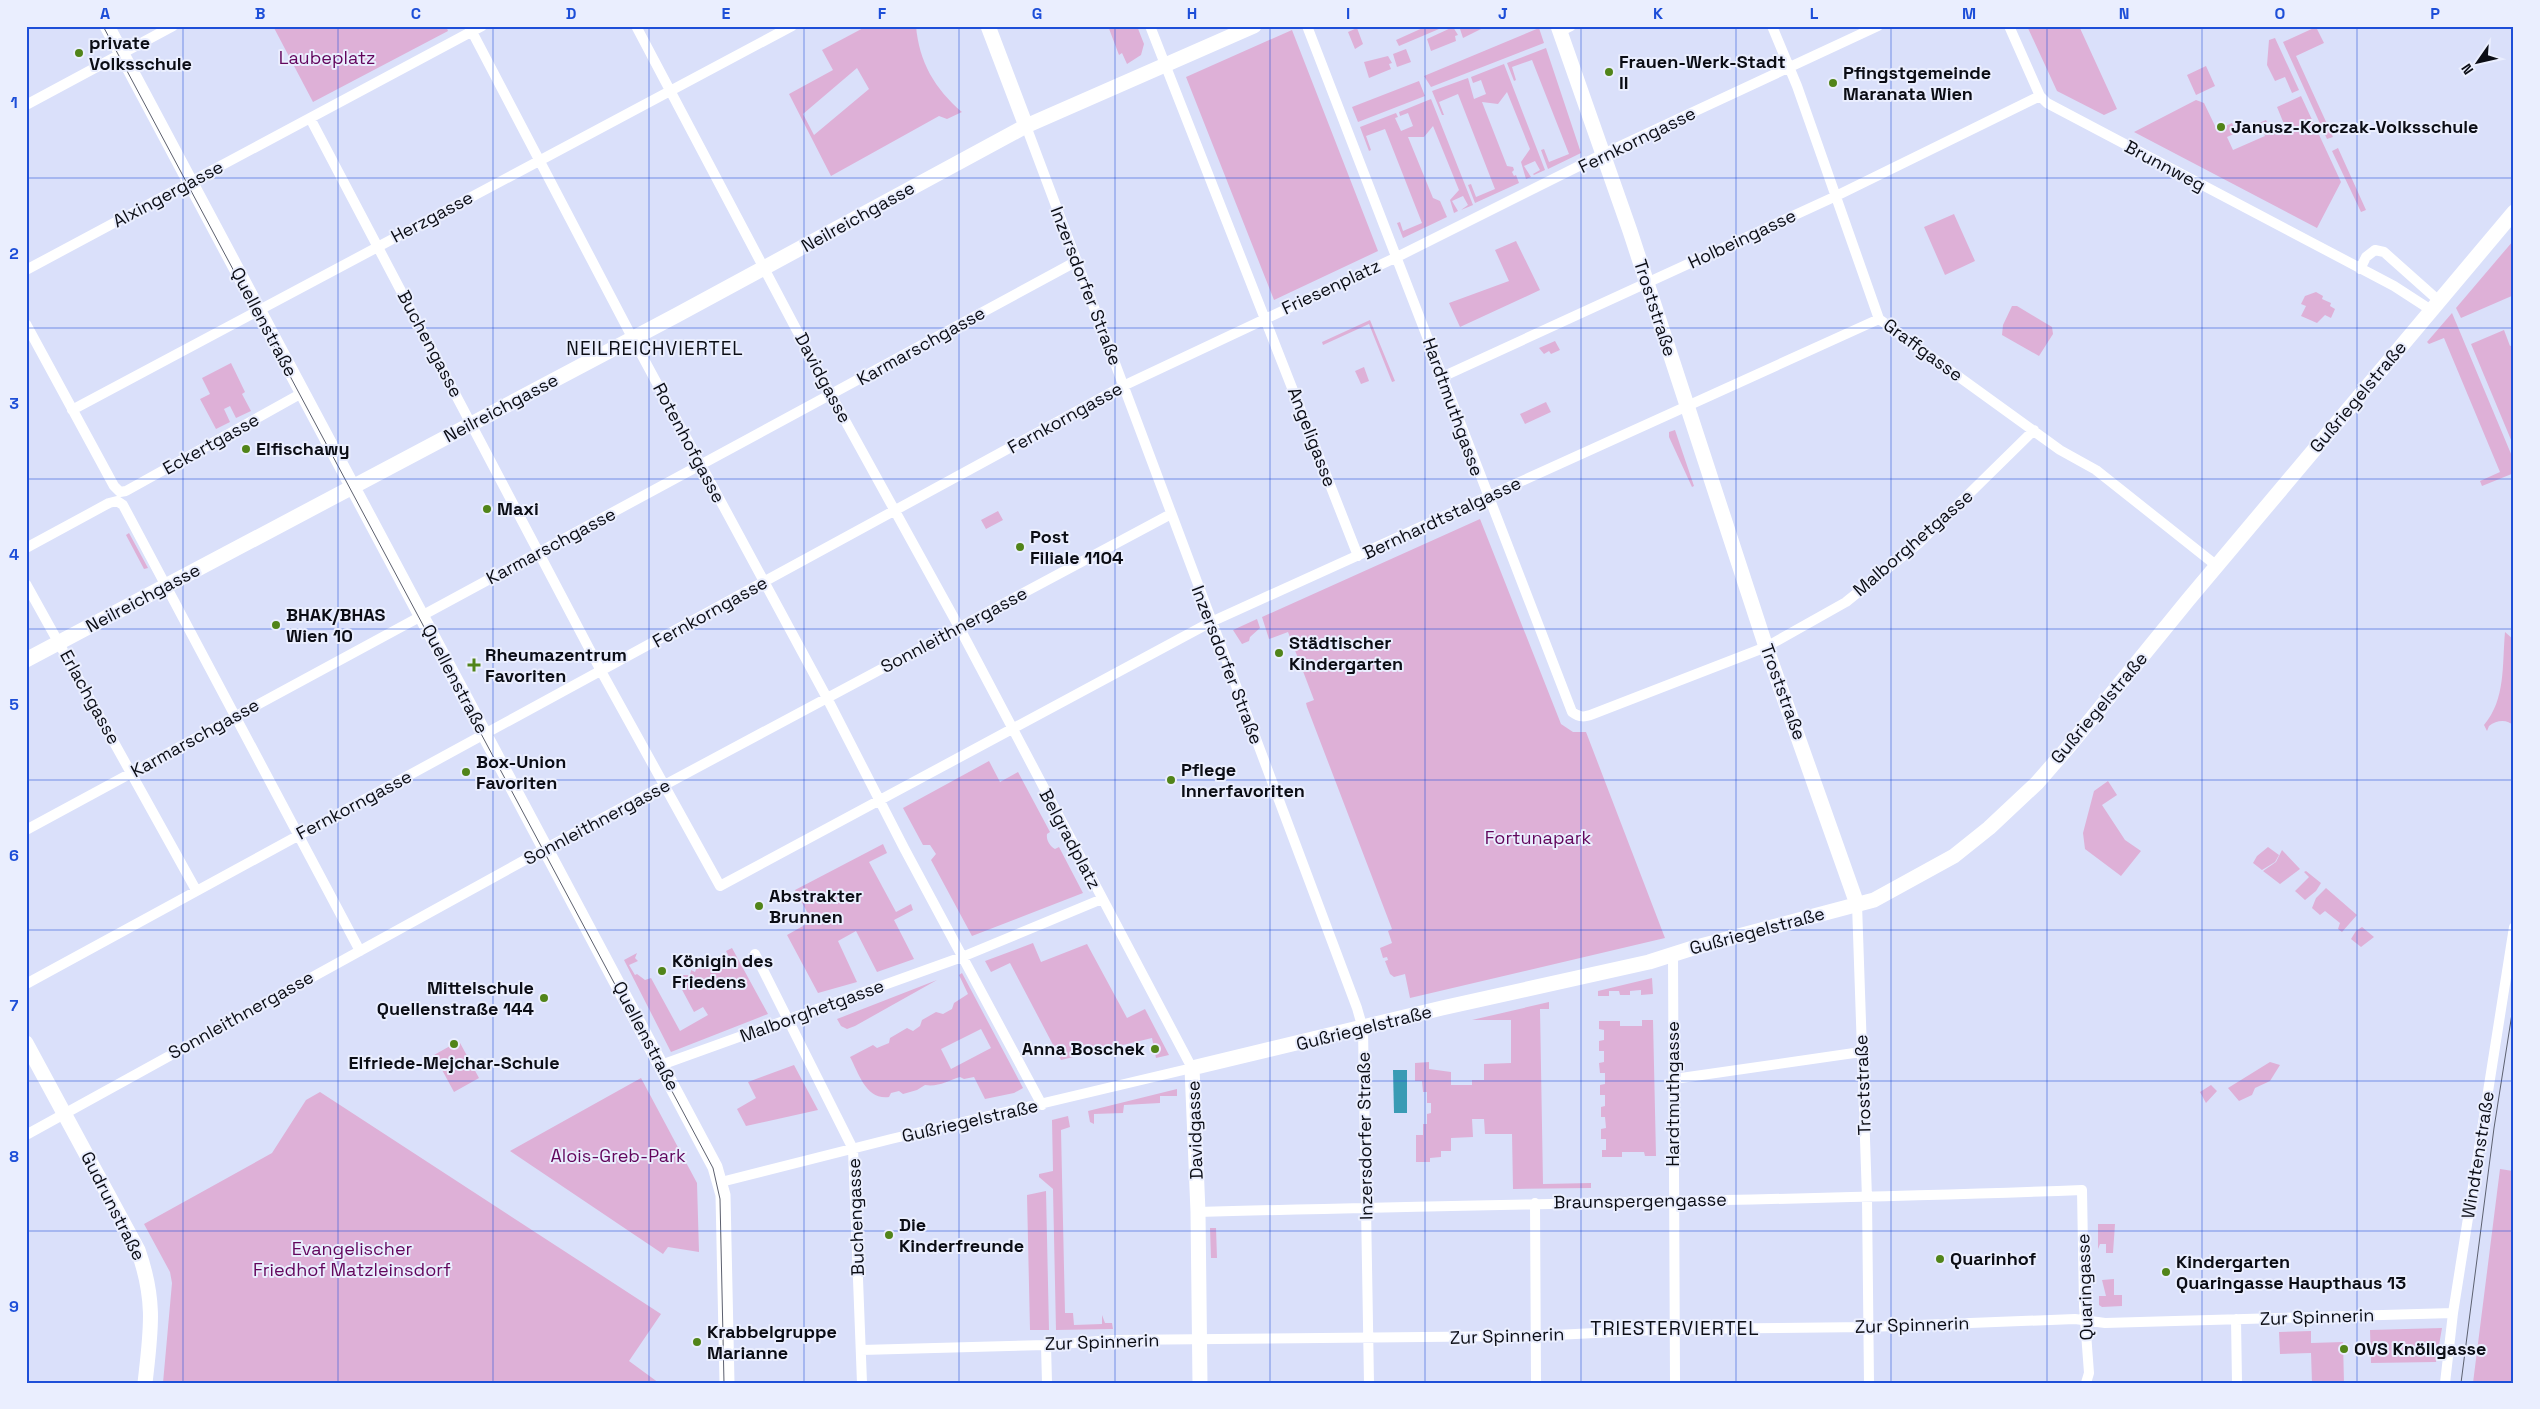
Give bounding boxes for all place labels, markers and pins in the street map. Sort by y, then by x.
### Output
place label: private Volksschule [89,31,192,75]
marker: private Volksschule [73,47,85,59]
place label: Frauen-Werk-Stadt II [1619,50,1786,94]
place label: Pfingstgemeinde Maranata Wien [1843,61,1991,105]
marker: Frauen-Werk-Stadt II [1603,66,1615,78]
marker: Pfingstgemeinde Maranata Wien [1827,77,1839,89]
place label: Janusz-Korczak-Volksschule [2231,115,2478,138]
marker: Janusz-Korczak-Volksschule [2215,121,2227,133]
place label: Elfischawy [256,437,350,460]
marker: Elfischawy [240,443,252,455]
place label: Maxi [497,497,539,520]
marker: Maxi [481,503,493,515]
place label: Post Filiale 1104 [1030,525,1124,569]
marker: Post Filiale 1104 [1014,541,1026,553]
place label: BHAK/BHAS Wien 10 [286,603,386,647]
marker: BHAK/BHAS Wien 10 [270,619,282,631]
place label: Städtischer Kindergarten [1289,631,1403,675]
place label: Rheumazentrum Favoriten [485,643,627,687]
marker: Städtischer Kindergarten [1273,647,1285,659]
marker: Rheumazentrum Favoriten [467,658,481,672]
place label: Box-Union Favoriten [476,750,566,794]
place label: Pflege Innerfavoriten [1181,758,1305,802]
marker: Box-Union Favoriten [460,766,472,778]
marker: Pflege Innerfavoriten [1165,774,1177,786]
place label: Abstrakter Brunnen [769,884,862,928]
marker: Abstrakter Brunnen [753,900,765,912]
place label: Königin des Friedens [672,949,773,993]
marker: Königin des Friedens [656,965,668,977]
place label: Mittelschule Quellenstraße 144 [377,976,535,1020]
marker: Mittelschule Quellenstraße 144 [538,992,550,1004]
place label: Anna Boschek [1022,1037,1145,1060]
marker: Elfriede-Mejchar-Schule [448,1038,460,1050]
marker: Anna Boschek [1149,1043,1161,1055]
place label: Elfriede-Mejchar-Schule [348,1051,560,1074]
place label: Die Kinderfreunde [899,1213,1024,1257]
marker: Die Kinderfreunde [883,1229,895,1241]
place label: Quarinhof [1950,1247,2036,1270]
place label: Kindergarten Quaringasse Haupthaus 13 [2176,1250,2406,1294]
marker: Quarinhof [1934,1253,1946,1265]
marker: Kindergarten Quaringasse Haupthaus 13 [2160,1266,2172,1278]
place label: Krabbelgruppe Marianne [707,1320,837,1364]
marker: Krabbelgruppe Marianne [691,1336,703,1348]
place label: OVS Knöllgasse [2354,1337,2486,1360]
marker: OVS Knöllgasse [2338,1343,2350,1355]

